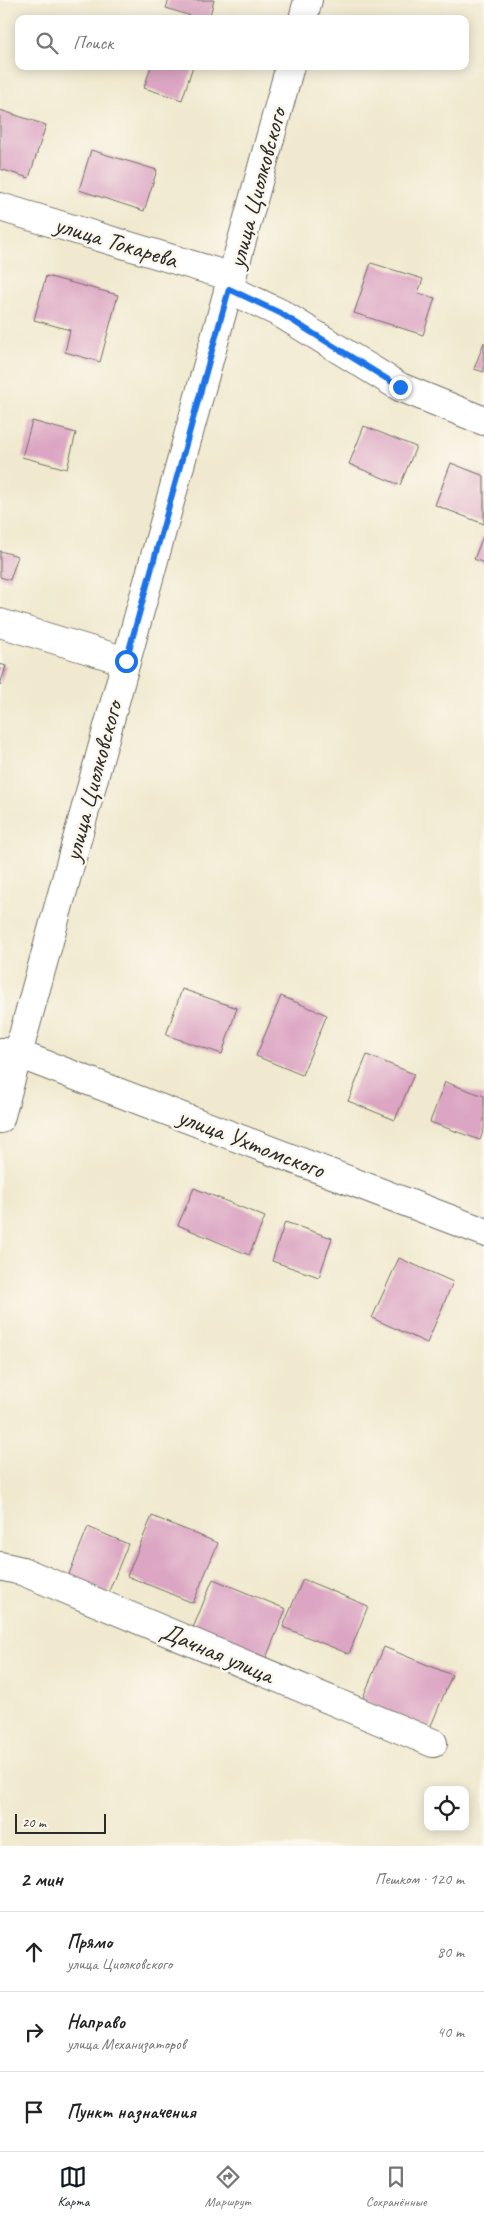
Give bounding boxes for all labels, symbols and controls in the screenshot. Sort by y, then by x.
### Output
search box [15,15,469,70]
icon: search [33,29,61,57]
text: Поиск [73,31,113,55]
street label: улица Циолковского [220,101,295,273]
street label: улица Токарева [49,208,183,276]
route end [389,376,412,399]
route start [115,650,138,673]
street label: улица Циолковского [56,694,131,866]
street label: улица Ухтомского [171,1100,330,1186]
street label: Дачная улица [156,1615,281,1692]
map controls [424,1786,469,1831]
button: locate [424,1786,469,1831]
scale bar [15,1811,106,1834]
text: 20 m [22,1814,46,1831]
text: 2 мин [20,1866,63,1892]
text: Пешком · 120 m [375,1869,464,1889]
text: Прямо [67,1930,112,1954]
icon: ahead [20,1938,48,1966]
text: 80 m [437,1942,464,1962]
text: улица Циолковского [67,1954,172,1974]
text: Направо [67,2010,125,2034]
icon: right [20,2018,48,2046]
text: 40 m [437,2022,464,2042]
text: улица Механизаторов [67,2034,185,2054]
icon: arrive [20,2098,48,2126]
text: Пункт назначения [67,2100,196,2124]
tab: Карта [57,2163,90,2210]
tab: Маршрут [204,2163,251,2210]
tab: Сохранённые [366,2163,426,2210]

